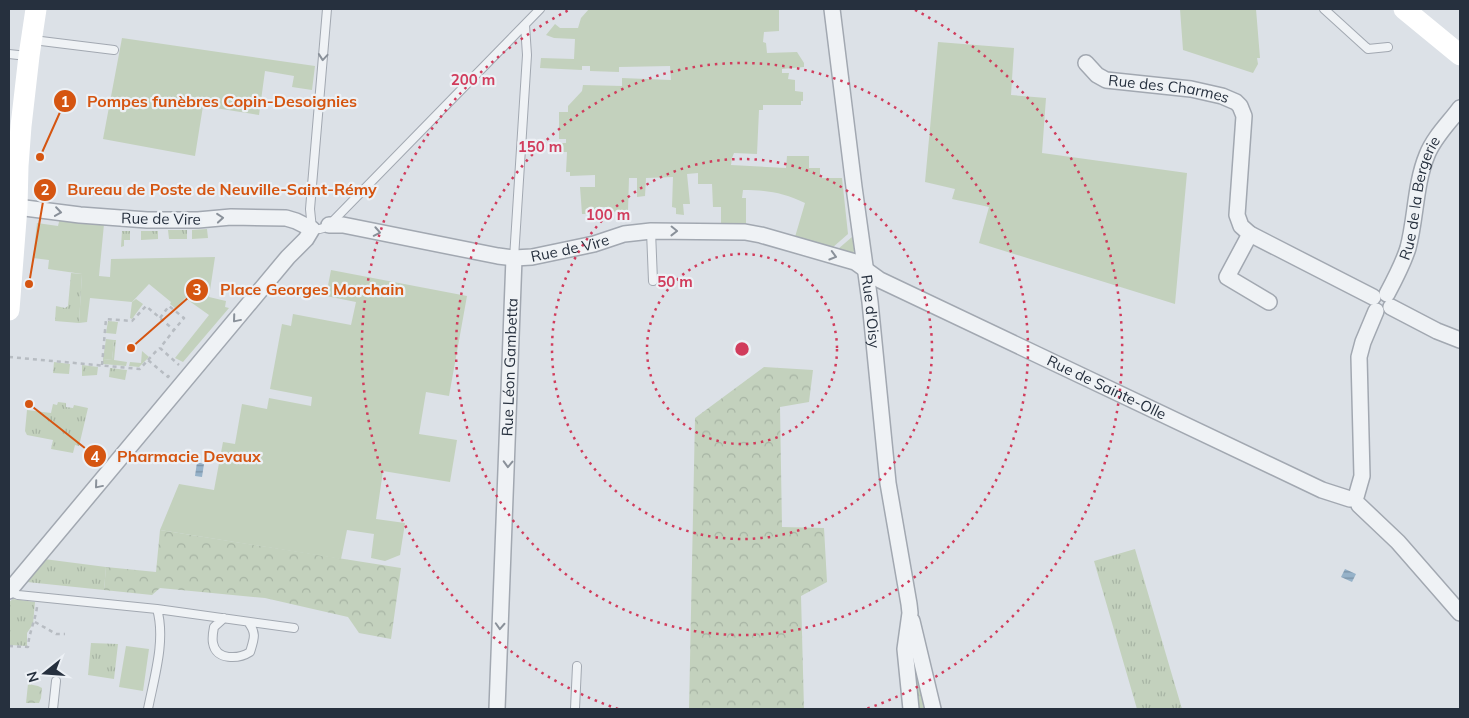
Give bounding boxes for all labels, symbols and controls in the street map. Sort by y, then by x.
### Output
one-way arrow [318,54,329,62]
text: 200 m [451,70,495,89]
street label: Rue des Charmes [1107,70,1233,107]
callout: Pompes funèbres Copin-Desoignies [52,86,367,117]
text: Pompes funèbres Copin-Desoignies [87,91,357,111]
text: 1 [60,92,70,111]
street label: Rue de la Bergerie [1395,132,1444,263]
text: 150 m [518,137,562,156]
callout: Bureau de Poste de Neuville-Saint-Rémy [32,174,387,205]
text: Bureau de Poste de Neuville-Saint-Rémy [67,179,377,199]
text: 2 [40,180,50,199]
text: 100 m [586,205,630,224]
one-way arrow [54,206,62,217]
street label: Rue de Vire [121,208,201,229]
one-way arrow [216,213,224,224]
one-way arrow [373,226,382,237]
one-way arrow [670,226,678,236]
street label: Rue de Vire [529,230,611,266]
one-way arrow [829,251,837,261]
text: 50 m [657,272,693,291]
street label: Rue d'Oisy [857,273,885,349]
callout: Place Georges Morchain [185,274,414,305]
text: Place Georges Morchain [220,279,404,299]
text: 3 [192,280,202,299]
street label: Rue Léon Gambetta [497,298,521,437]
one-way arrow [232,314,241,323]
centre of rings [733,340,751,358]
street label: Rue de Sainte-Olle [1044,351,1169,424]
callout: Pharmacie Devaux [82,441,271,472]
text: Pharmacie Devaux [117,446,261,466]
text: 4 [90,447,100,466]
one-way arrow [502,460,513,468]
one-way arrow [95,479,104,488]
one-way arrow [495,623,505,631]
north arrow [20,648,70,698]
text: N [22,669,43,684]

